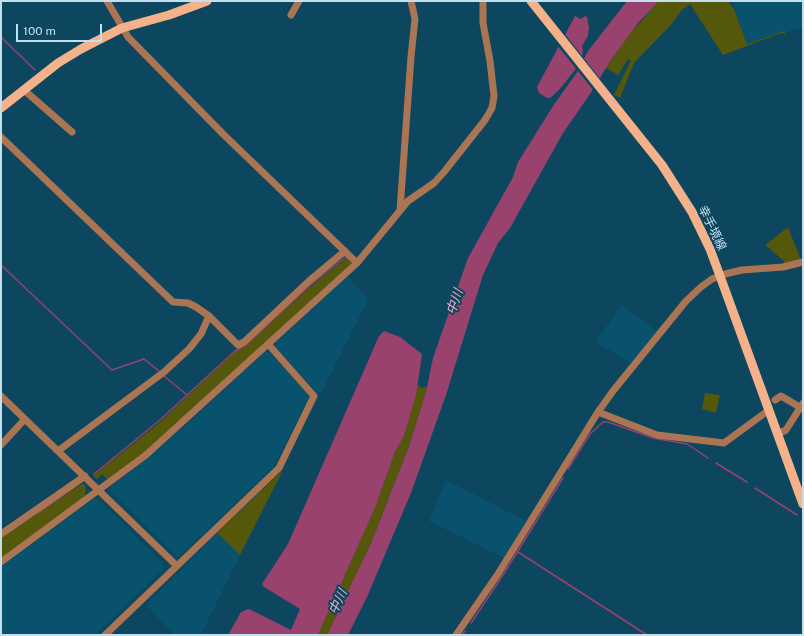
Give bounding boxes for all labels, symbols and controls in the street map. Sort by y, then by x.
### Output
scale bar [18,16,104,42]
text: 100 m [23,24,56,38]
street label: 幸手境線 [695,203,729,253]
water label: 中川 [443,287,467,317]
water label: 中川 [325,587,351,617]

